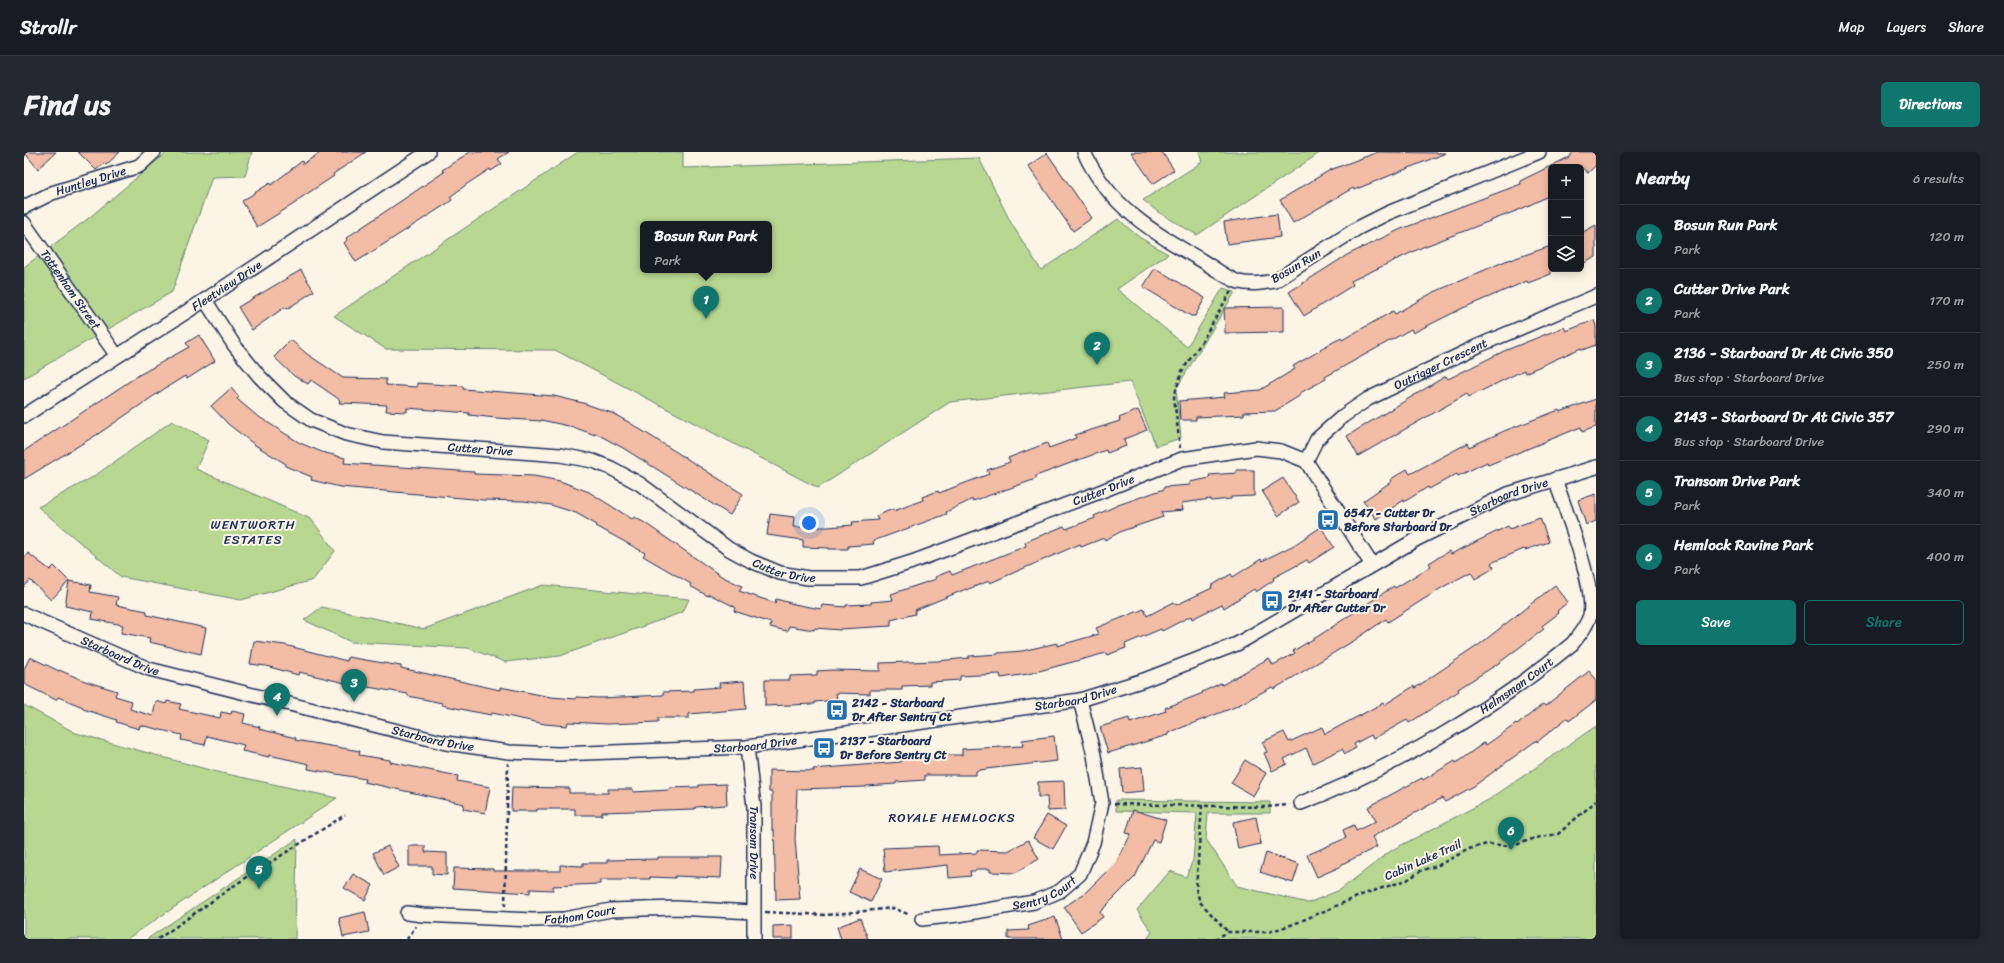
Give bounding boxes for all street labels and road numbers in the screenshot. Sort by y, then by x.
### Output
street label: Huntley Drive [53,160,129,202]
street label: Bosun Run [1266,242,1326,289]
street label: Tottenham Street [35,245,107,335]
street label: Fleetview Drive [187,254,267,317]
street label: Outrigger Crescent [1390,332,1491,396]
street label: Cutter Drive [447,436,514,463]
street label: Cutter Drive [1069,468,1138,512]
street label: Starboard Drive [1465,471,1551,523]
street label: Cutter Drive [749,552,816,589]
street label: Starboard Drive [77,629,162,682]
street label: Helmsman Court [1475,652,1559,720]
street label: Starboard Drive [1033,678,1120,717]
street label: Starboard Drive [389,719,476,758]
street label: Starboard Drive [713,729,799,759]
street label: Transom Drive [743,806,765,879]
street label: Cabin Lake Trail [1381,833,1466,887]
street label: Sentry Court [1010,869,1083,917]
street label: Fathom Court [544,899,617,931]

